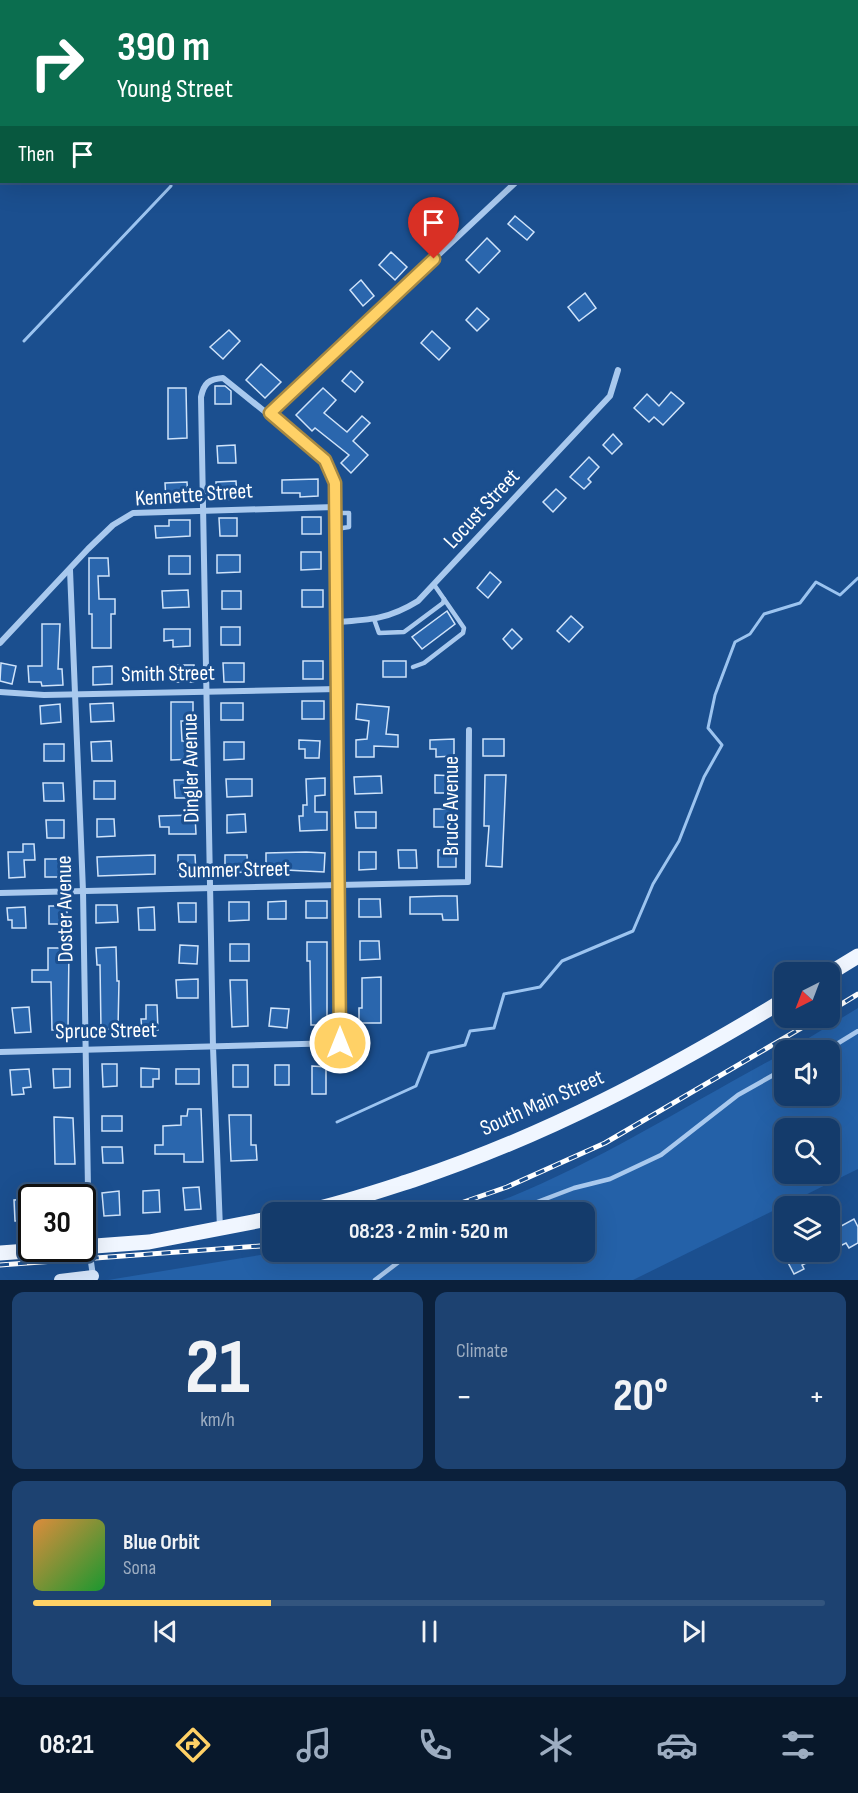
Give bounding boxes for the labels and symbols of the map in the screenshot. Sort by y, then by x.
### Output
pin [408,197,459,259]
street label: Locust Street [438,463,526,555]
street label: Kennette Street [134,477,254,513]
street label: Smith Street [121,660,215,688]
street label: Dingler Avenue [177,713,205,823]
street label: Bruce Avenue [438,756,465,856]
street label: Doster Avenue [51,855,79,963]
street label: Summer Street [178,856,290,884]
north arrow [774,962,840,1028]
position arrow [308,1011,372,1075]
street label: Spruce Street [55,1017,157,1045]
street label: South Main Street [476,1064,608,1142]
speed limit sign: 30 [18,1184,96,1262]

